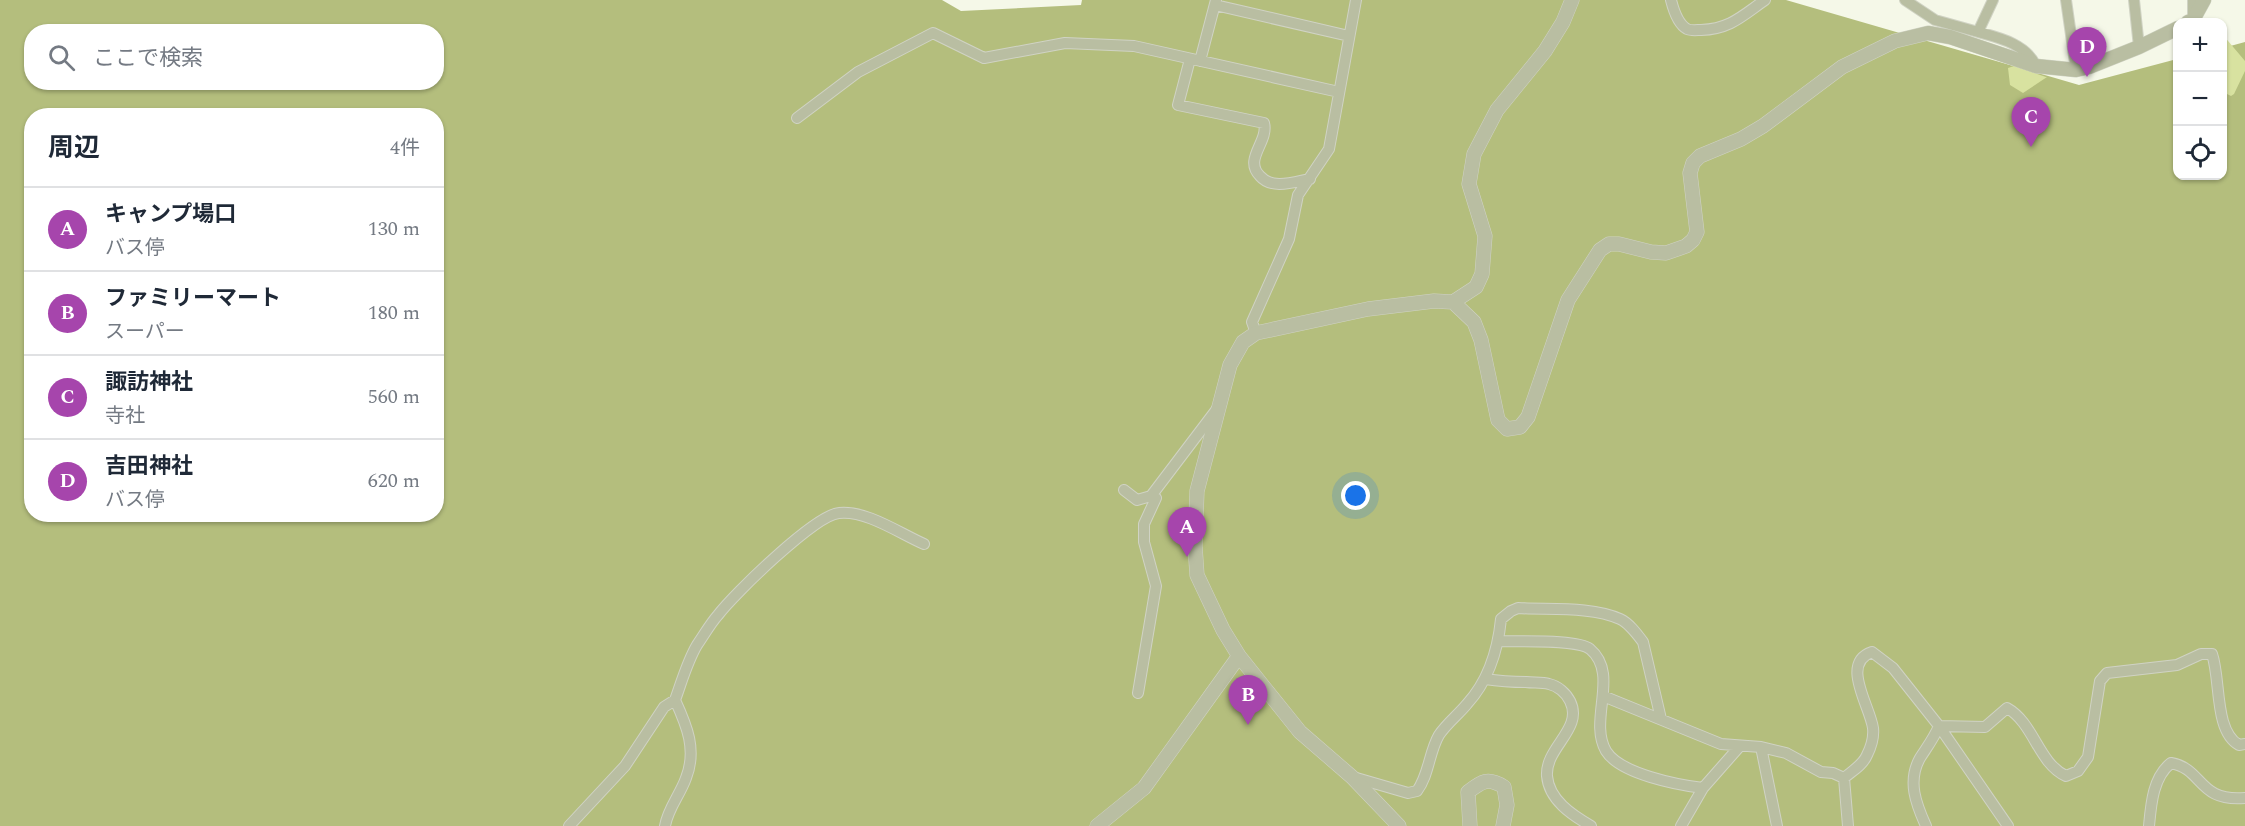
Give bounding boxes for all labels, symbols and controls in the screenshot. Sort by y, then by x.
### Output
map controls [2173,18,2227,180]
button: + [2173,18,2227,72]
search box [24,24,444,90]
pin: D [2068,28,2106,77]
icon: search [45,41,78,74]
text: ここで検索 [93,42,203,75]
button: − [2173,72,2227,126]
pin: C [2012,98,2050,147]
button: locate [2173,126,2227,180]
text: 周辺 [48,128,100,168]
text: 4件 [390,133,420,163]
text: キャンプ場口 [105,198,236,231]
text: A [60,214,75,244]
text: 130 m [368,214,420,244]
text: バス停 [105,233,165,263]
text: ファミリーマート [105,282,281,315]
text: B [60,298,75,328]
text: 180 m [368,298,420,328]
text: スーパー [105,317,185,347]
text: 諏訪神社 [105,366,193,399]
text: C [60,382,75,412]
text: 560 m [368,382,420,412]
text: 寺社 [105,401,145,431]
text: 吉田神社 [105,450,193,483]
text: D [59,466,76,496]
text: 620 m [368,466,420,496]
your location [1341,481,1370,510]
text: バス停 [105,485,165,515]
pin: A [1168,508,1206,557]
pin: B [1228,676,1268,725]

